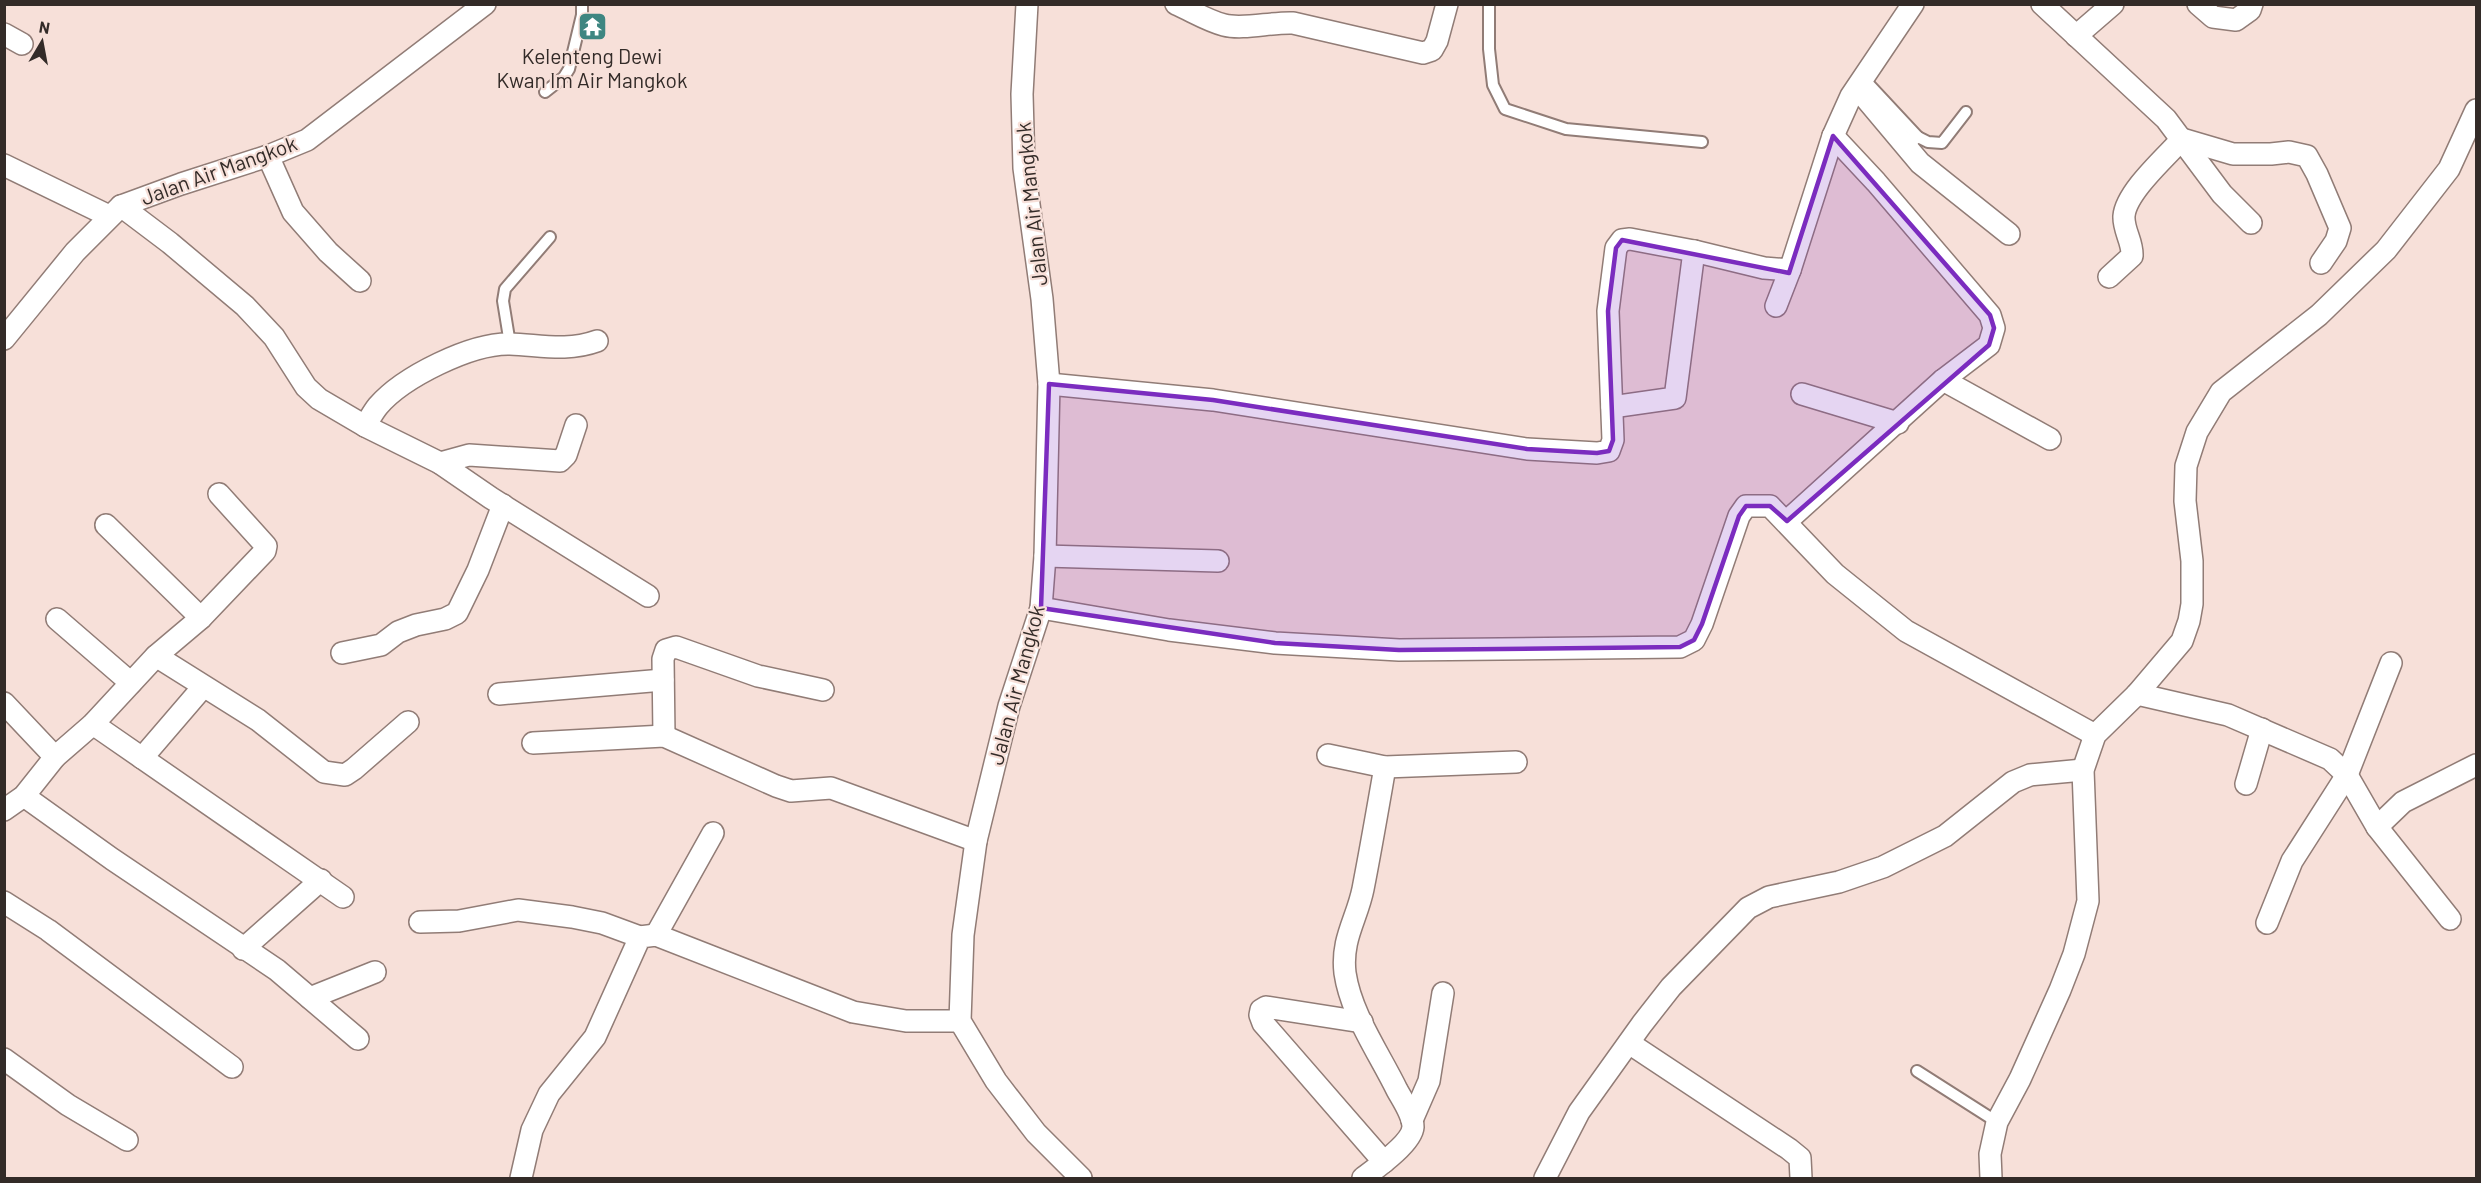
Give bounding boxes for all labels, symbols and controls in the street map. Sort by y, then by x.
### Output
temple icon: Kelenteng Dewi Kwan Im Air Mangkok [576,10,608,42]
north arrow [12,12,72,72]
text: N [38,16,52,37]
place label: Kelenteng Dewi Kwan Im Air Mangkok [497,43,687,92]
street label: Jalan Air Mangkok [1009,121,1052,287]
street label: Jalan Air Mangkok [137,130,300,209]
street label: Jalan Air Mangkok [982,602,1049,767]

